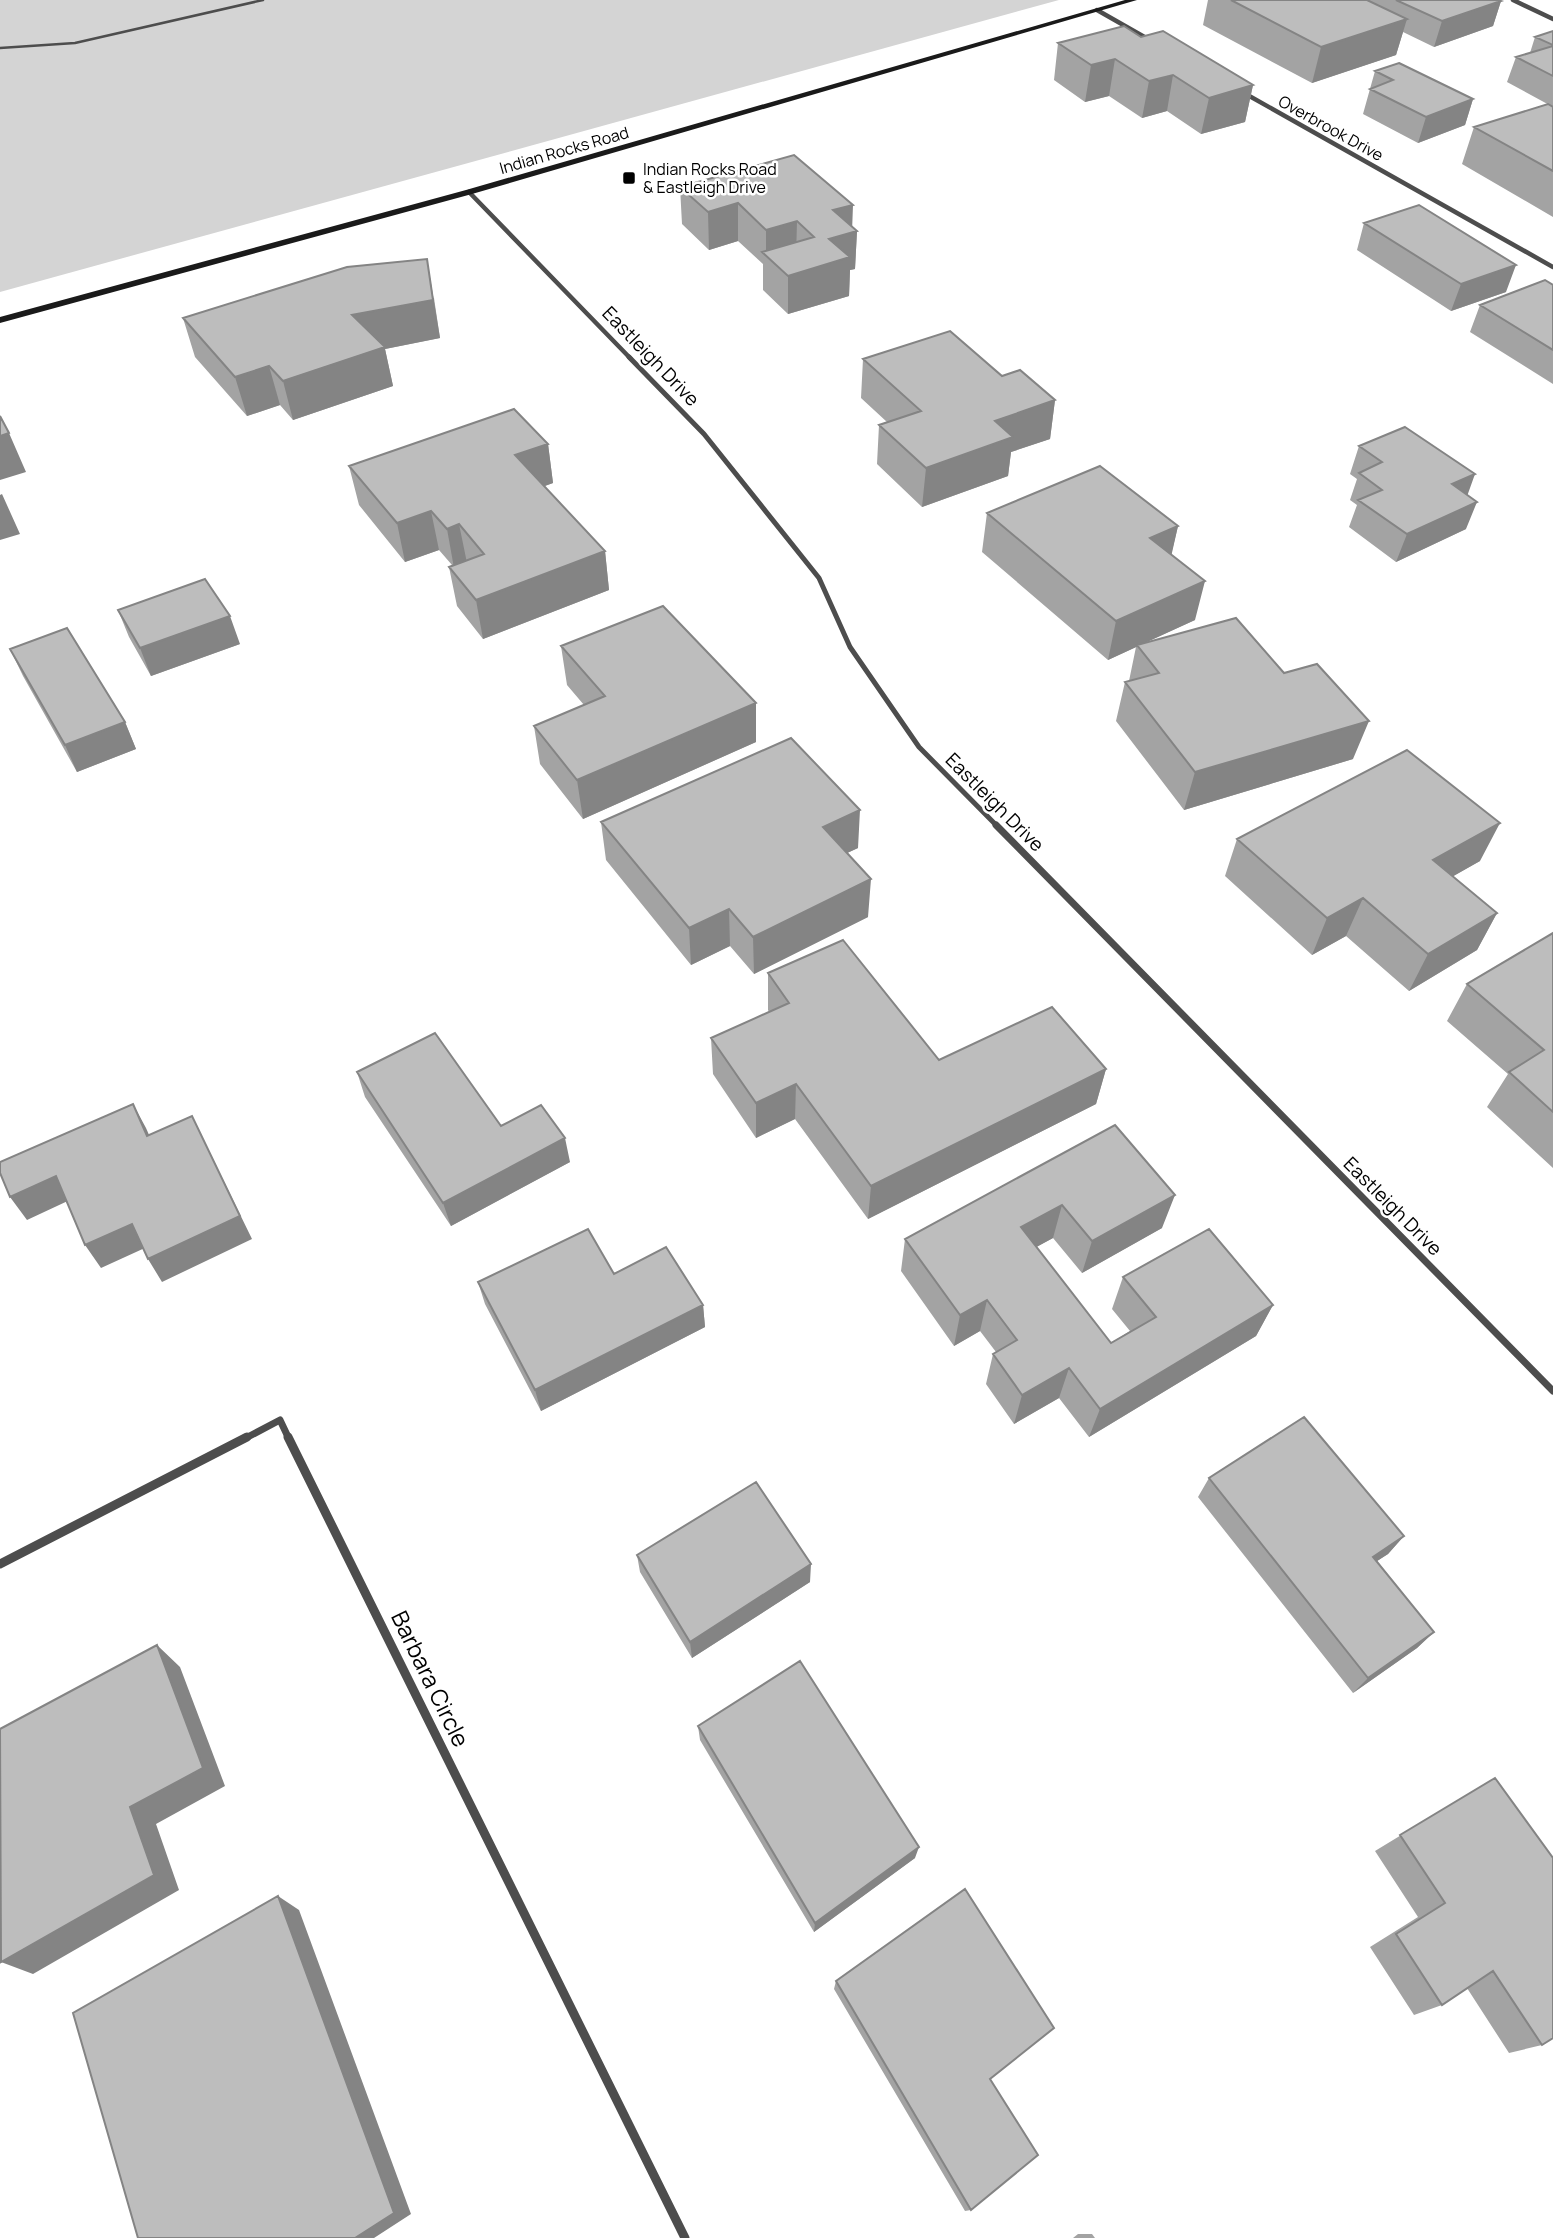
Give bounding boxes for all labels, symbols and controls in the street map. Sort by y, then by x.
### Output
street label: Overbrook Drive [1274,90,1388,166]
street label: Indian Rocks Road [497,121,631,179]
place label: Indian Rocks Road & Eastleigh Drive [643,158,777,198]
marker: Indian Rocks Road & Eastleigh Drive [621,170,637,186]
street label: Eastleigh Drive [597,300,705,412]
street label: Eastleigh Drive [940,747,1050,857]
street label: Eastleigh Drive [1338,1151,1448,1261]
street label: Barbara Circle [384,1605,478,1752]

